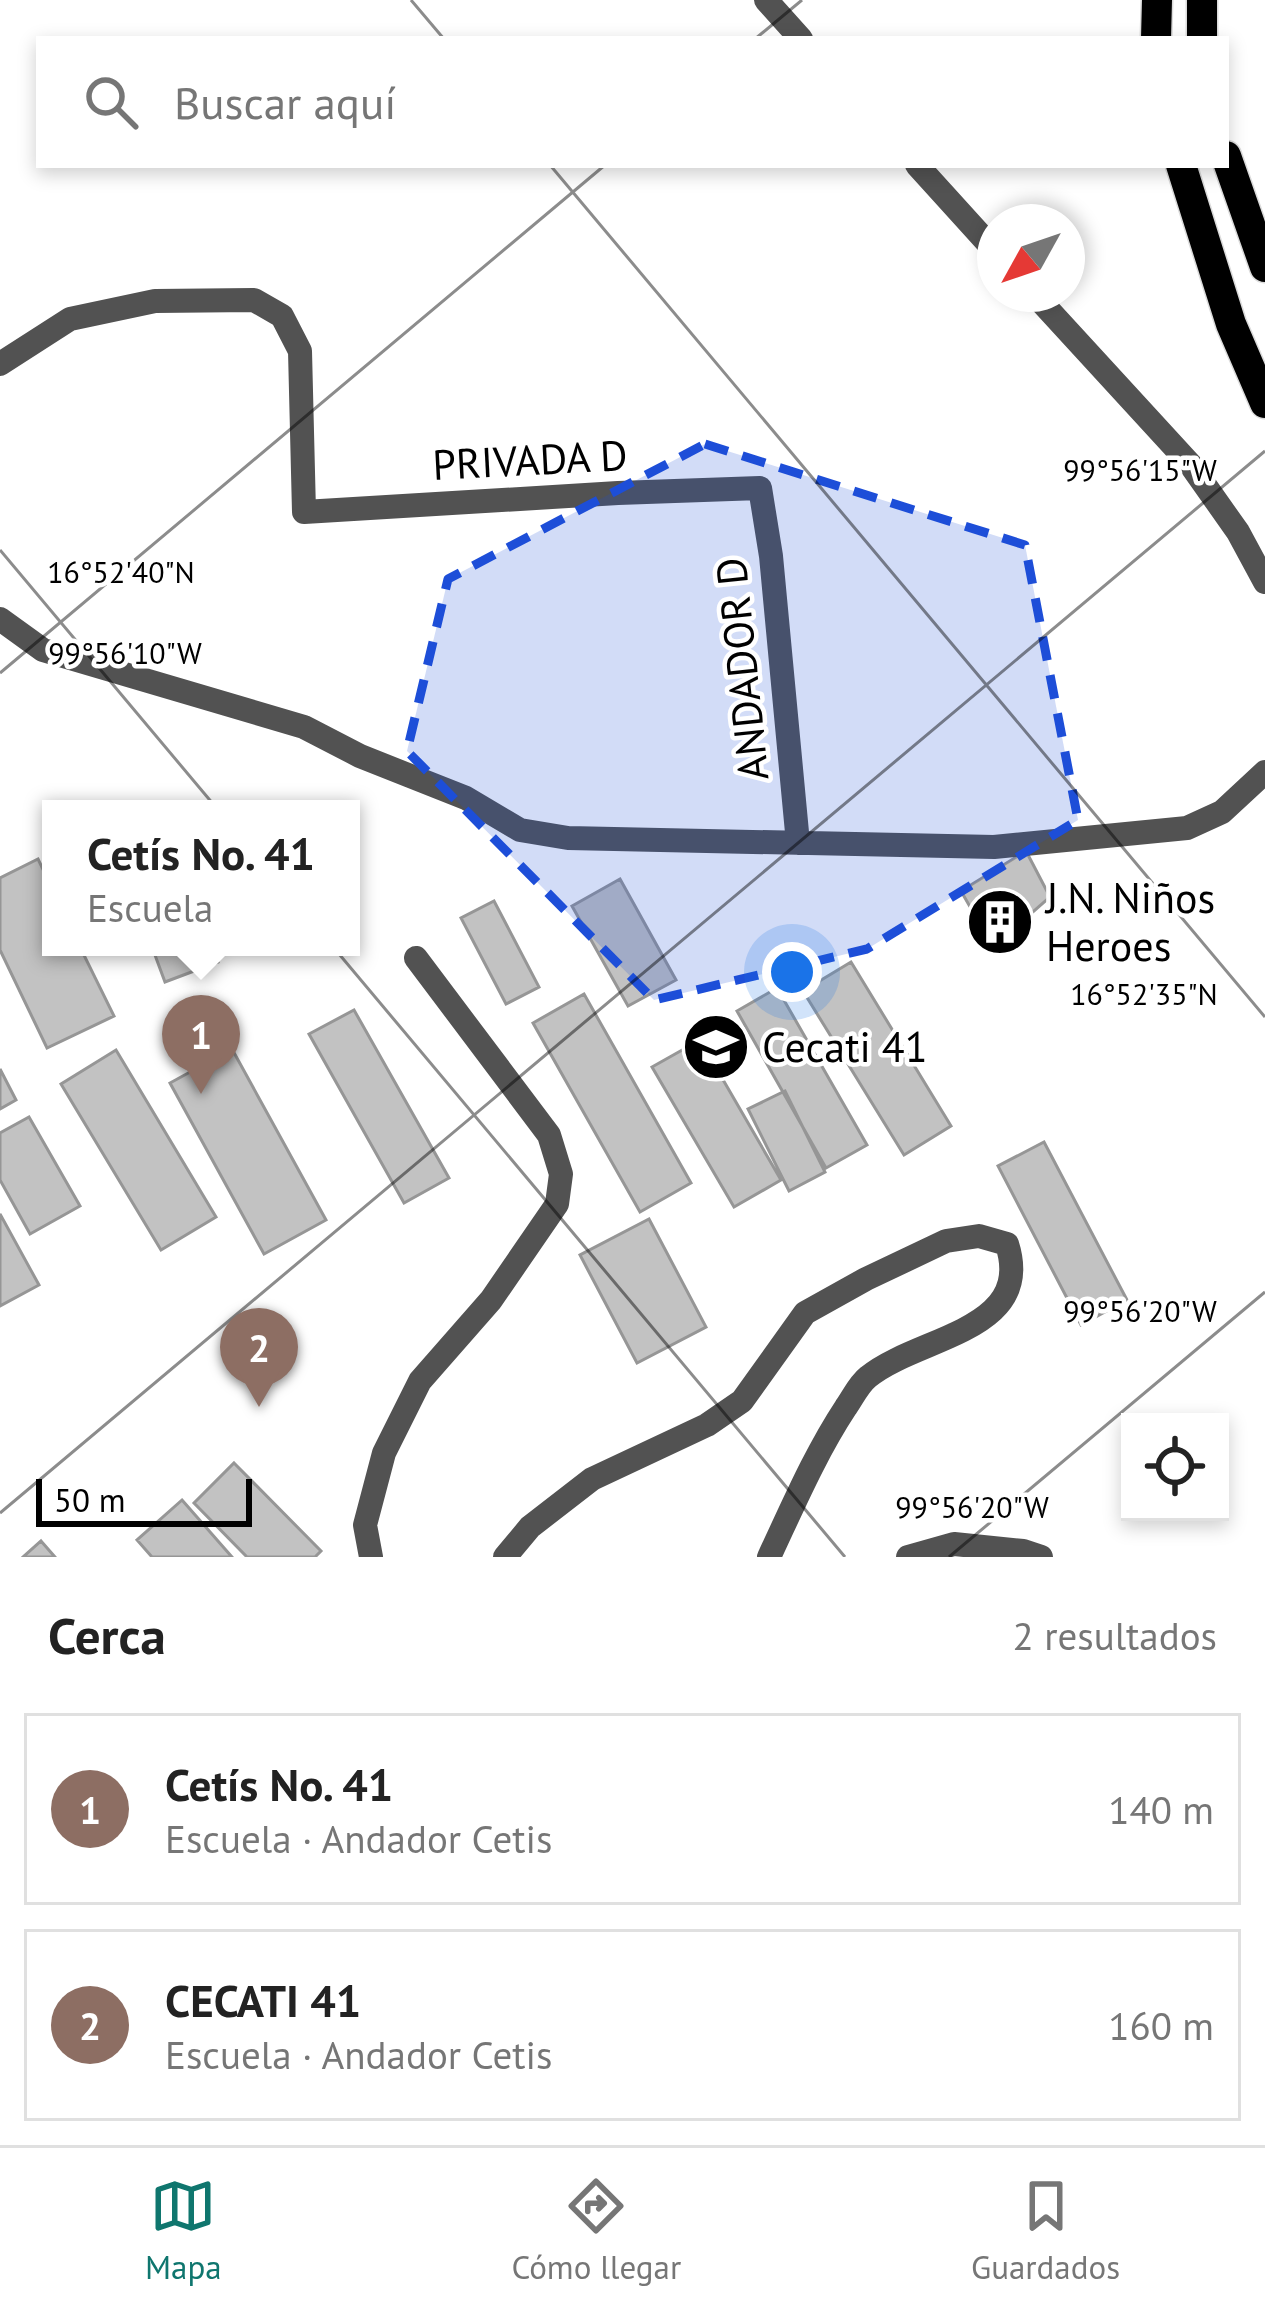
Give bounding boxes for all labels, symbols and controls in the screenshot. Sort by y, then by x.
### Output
search box [36,36,1229,168]
icon: search [78,69,144,135]
text: Buscar aquí [174,73,396,131]
north arrow [977,204,1085,312]
street label: PRIVADA D [431,427,629,492]
text: 99°56'15"W [1063,450,1217,489]
text: 16°52'40"N [47,552,195,591]
street label: ANDADOR D [702,555,781,783]
text: 99°56'10"W [48,633,202,672]
popup [42,800,360,956]
text: Cetís No. 41 [87,824,315,882]
place label: J.N. Niños Heroes [1044,870,1215,973]
text: Escuela [87,882,213,933]
building icon: J.N. Niños Heroes [965,887,1035,957]
your location [762,942,822,1002]
text: 16°52'35"N [1070,974,1218,1013]
pin: 1 [162,995,240,1094]
school or university icon: Cecati 41 [681,1012,751,1082]
place label: Cecati 41 [762,1019,928,1074]
text: 99°56'20"W [1063,1291,1217,1330]
pin: 2 [220,1308,298,1407]
map controls [1121,1413,1229,1521]
button: locate [1121,1413,1229,1521]
scale bar [36,1473,252,1526]
text: 50 m [54,1478,126,1521]
text: 99°56'20"W [895,1487,1049,1526]
text: Cerca [48,1602,166,1668]
text: 2 resultados [1013,1610,1217,1661]
text: Cetís No. 41 [165,1755,393,1813]
text: 1 [79,1784,101,1835]
text: 140 m [1108,1784,1214,1835]
text: Escuela · Andador Cetis [165,1813,552,1864]
text: CECATI 41 [165,1971,361,2029]
text: 2 [79,2000,101,2051]
text: 160 m [1108,2000,1214,2051]
text: Escuela · Andador Cetis [165,2029,552,2080]
tab: Mapa [145,2173,222,2288]
tab: Cómo llegar [511,2173,681,2288]
tab: Guardados [971,2173,1120,2288]

